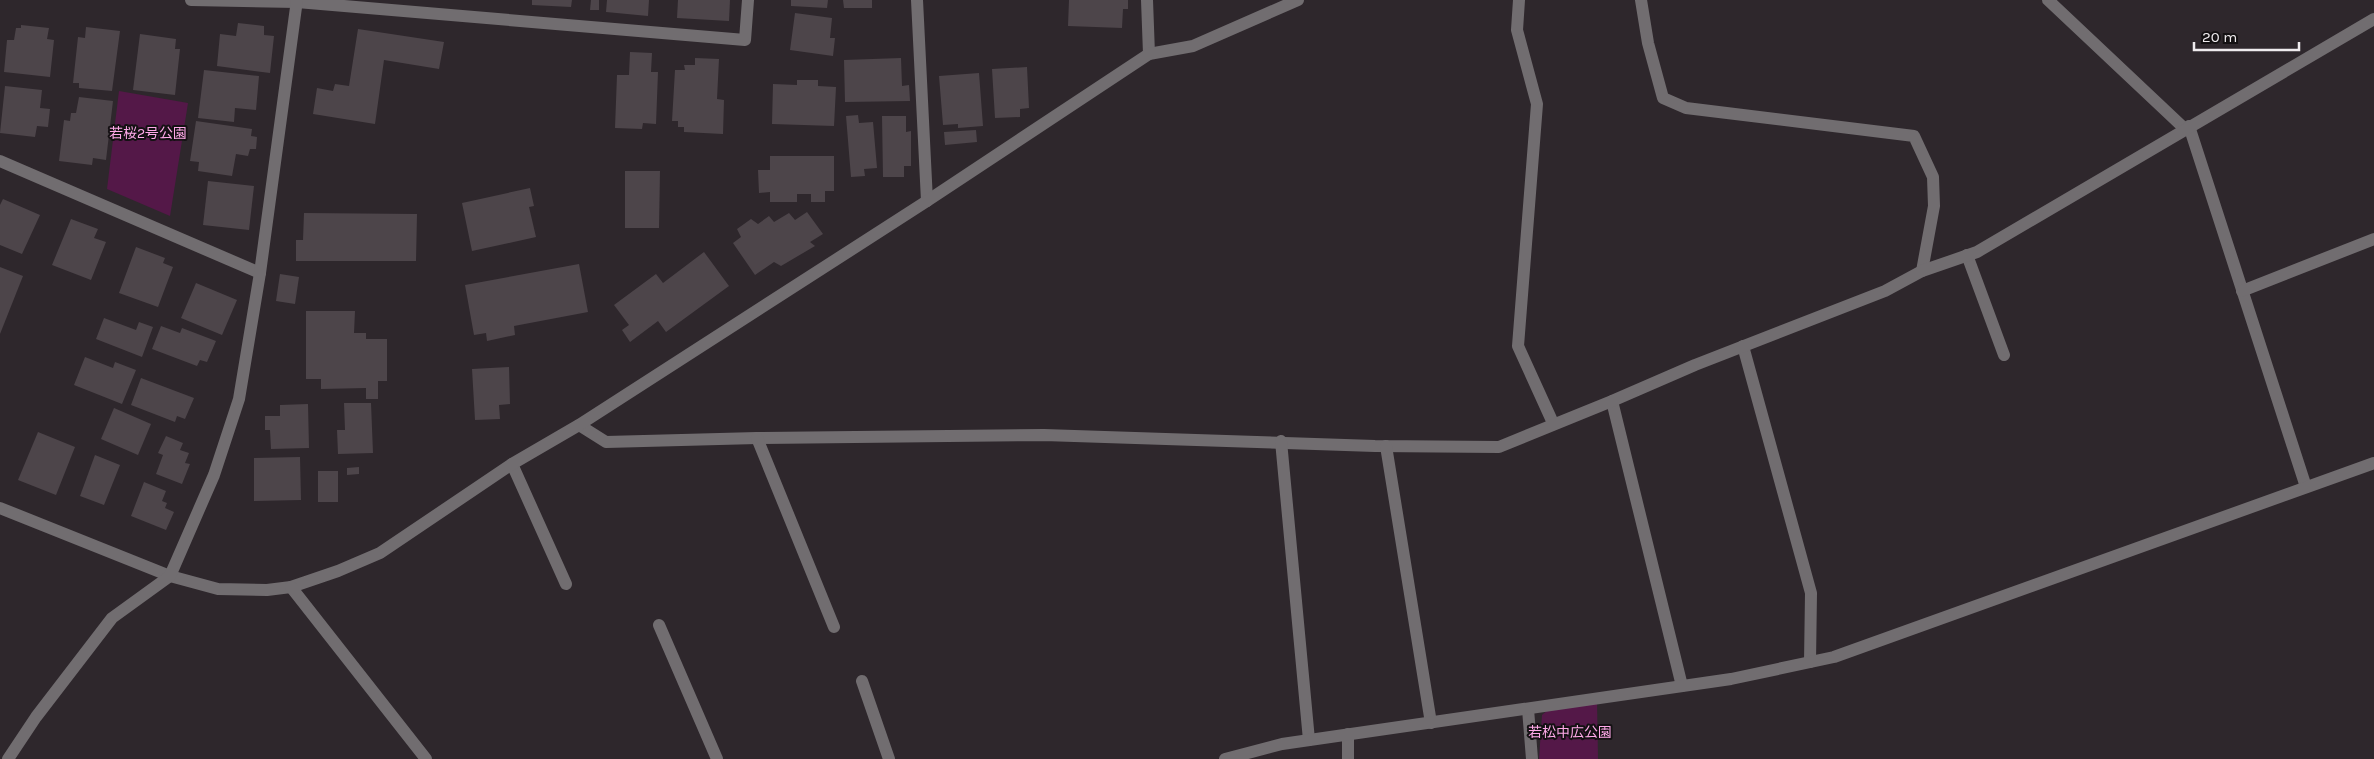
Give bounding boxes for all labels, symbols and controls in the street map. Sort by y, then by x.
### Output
scale bar [2194,20,2299,52]
text: 20 m [2202,28,2237,46]
park label: 若桜2号公園 [109,125,187,142]
park label: 若松中広公園 [1528,724,1612,741]

